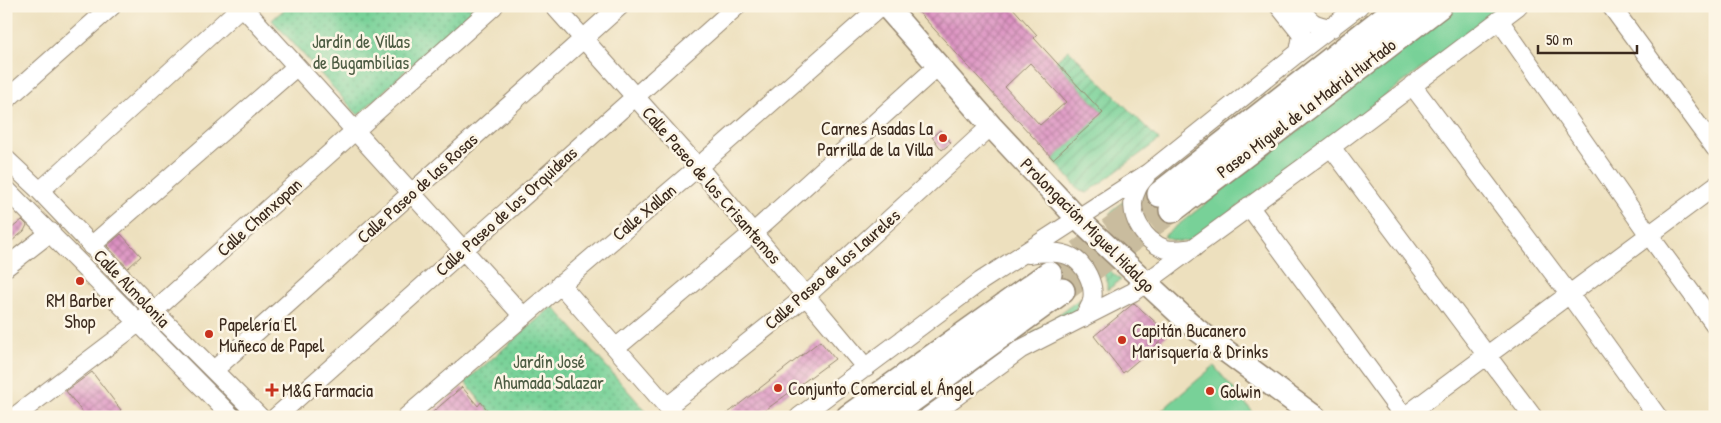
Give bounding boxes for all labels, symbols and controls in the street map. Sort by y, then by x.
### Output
scale bar [1538,22,1637,54]
park label: Jardín de Villas de Bugambilias [312,29,410,75]
text: 50 m [1546,29,1573,50]
street label: Paseo Miguel de la Madrid Hurtado [1211,32,1401,184]
street label: Calle Paseo de los Crisantemos [637,101,788,269]
place label: Carnes Asadas La Parrilla de la Villa [817,116,933,162]
street label: Calle Paseo de las Rosas [351,127,483,249]
marker: Carnes Asadas La Parrilla de la Villa [937,132,949,144]
street label: Calle Paseo de los Orquideas [430,140,583,282]
street label: Prolongación Miguel Hidalgo [1015,152,1161,298]
street label: Calle Chanxopan [211,172,307,262]
street label: Calle Xallan [607,178,681,246]
street label: Calle Paseo de los Laureles [759,203,905,335]
street label: Calle Almolonia [88,243,176,333]
marker: RM Barber Shop [74,275,86,287]
place label: RM Barber Shop [46,288,114,334]
place label: Papelería El Muñeco de Papel [219,312,324,358]
place label: Capitán Bucanero Marisquería & Drinks [1132,318,1268,364]
marker: Papelería El Muñeco de Papel [203,328,215,340]
marker: Capitán Bucanero Marisquería & Drinks [1116,334,1128,346]
park label: Jardín José Ahumada Salazar [494,349,604,395]
place label: Conjunto Comercial el Ángel [788,376,974,401]
place label: M&G Farmacia [282,378,373,403]
place label: Golwin [1220,379,1261,404]
marker: Conjunto Comercial el Ángel [772,382,784,394]
marker: M&G Farmacia [266,384,278,396]
marker: Golwin [1204,385,1216,397]

